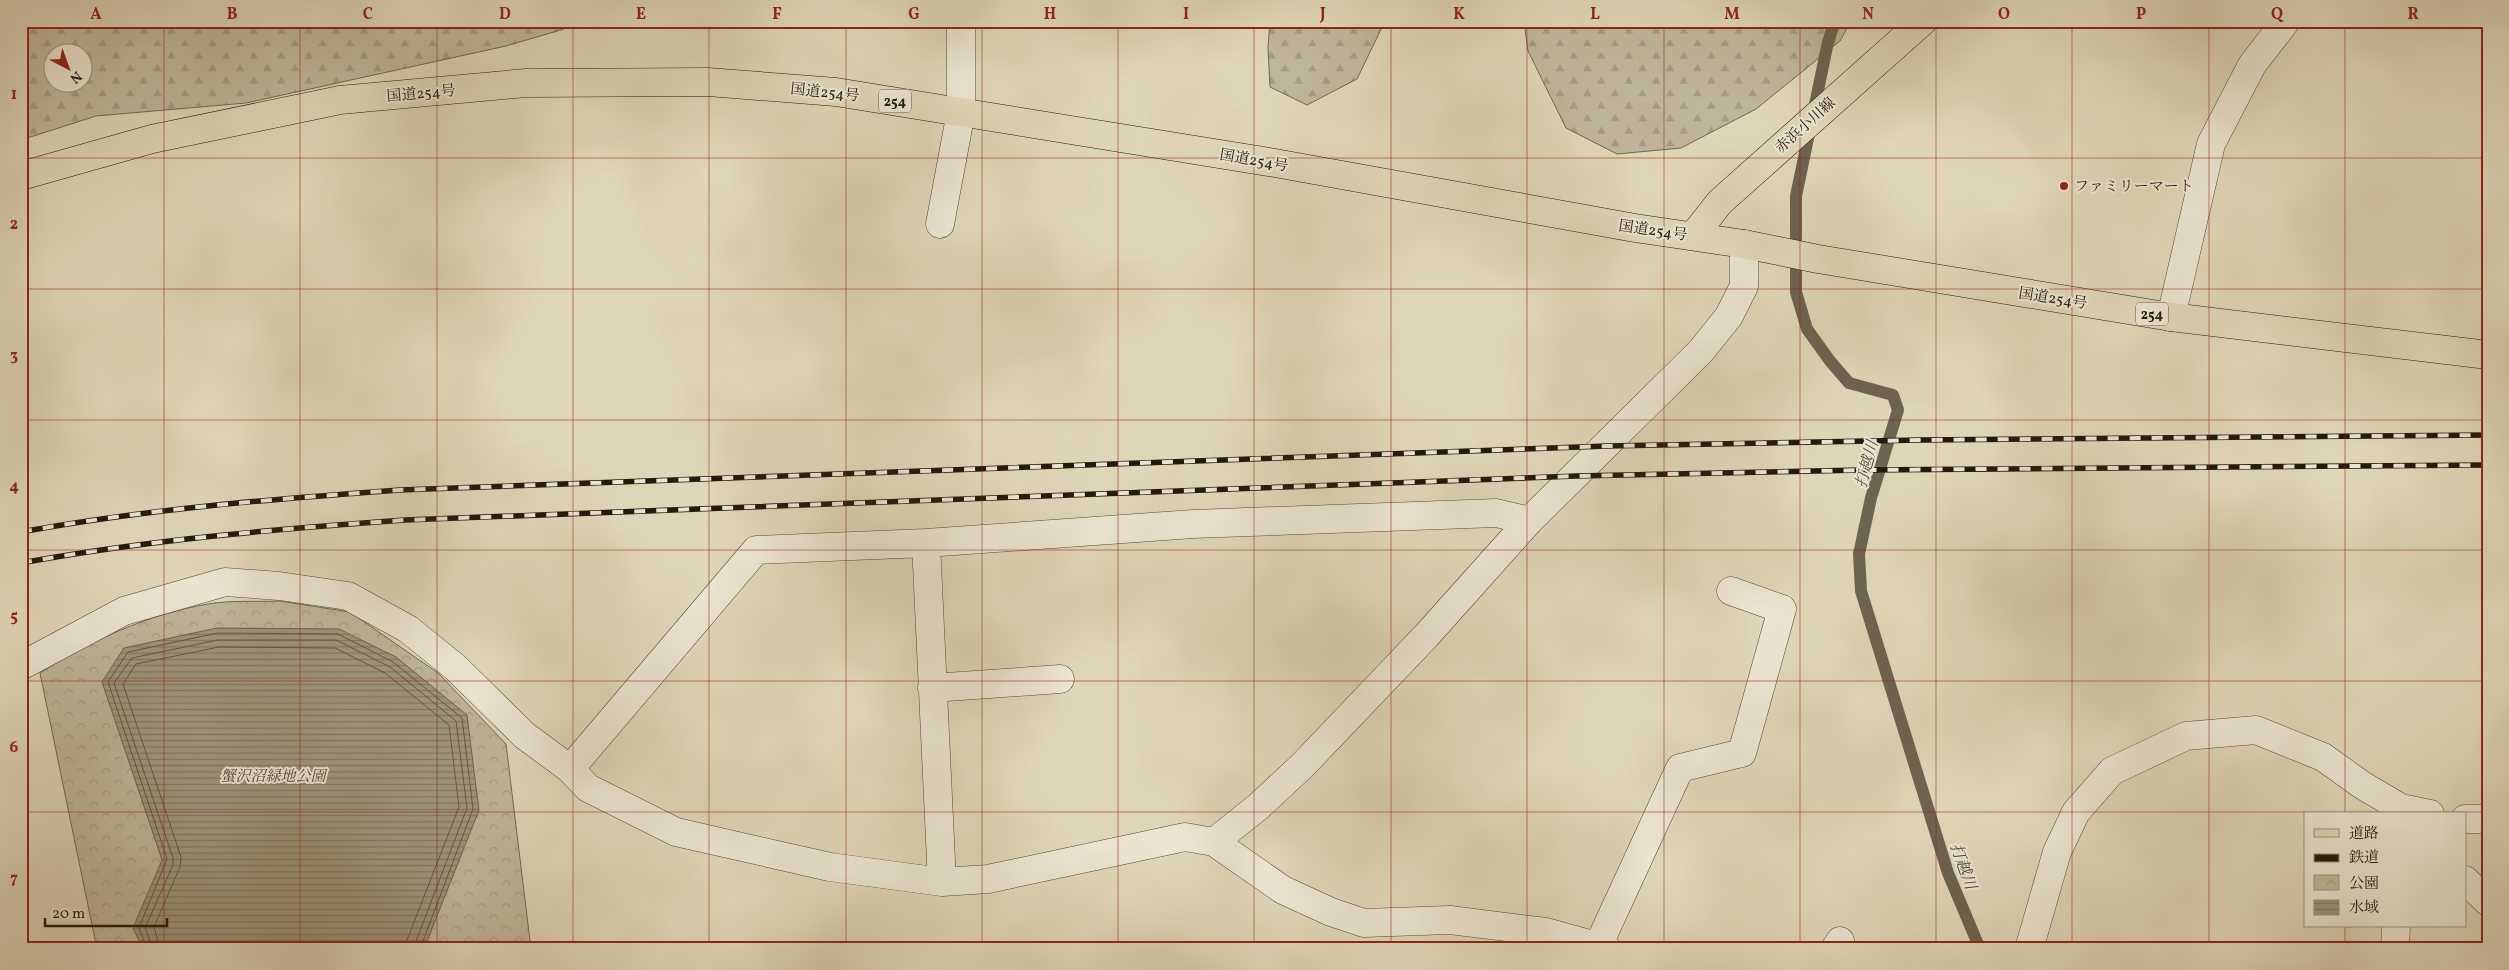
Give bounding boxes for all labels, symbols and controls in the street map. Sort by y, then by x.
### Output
text: A [90,4,102,26]
text: B [227,4,238,26]
text: C [363,4,373,26]
text: D [499,4,511,26]
text: E [636,4,646,26]
text: F [772,4,782,26]
text: G [908,4,920,26]
text: H [1044,4,1056,26]
text: I [1183,4,1189,26]
text: J [1319,4,1326,26]
text: K [1453,4,1465,26]
text: L [1590,4,1600,26]
text: M [1724,4,1740,26]
text: N [1862,4,1874,26]
text: O [1998,4,2010,26]
text: P [2136,4,2146,26]
text: Q [2271,4,2284,26]
text: R [2407,4,2419,26]
north arrow [42,42,92,92]
text: N [65,66,86,87]
street label: 国道254号 [789,79,860,108]
street label: 国道254号 [386,81,457,108]
text: 1 [11,84,17,106]
road number: 254 [879,90,911,112]
street label: 赤浜小川線 [1771,93,1841,159]
street label: 国道254号 [1218,145,1290,178]
place label: ファミリーマート [2074,177,2194,198]
marker: ファミリーマート [2058,180,2070,192]
text: 2 [10,214,18,236]
street label: 国道254号 [1617,216,1689,247]
street label: 国道254号 [2017,284,2089,315]
road number: 254 [2136,302,2168,326]
text: 3 [10,345,18,367]
water label: 打越川 [1851,437,1885,491]
text: 4 [9,476,19,498]
text: 5 [10,606,18,628]
text: 6 [10,737,19,759]
park label: 蟹沢沼緑地公園 [220,767,328,788]
legend [2304,812,2466,928]
text: 道路 [2349,824,2379,845]
water label: 打越川 [1944,840,1981,895]
text: 鉄道 [2349,848,2379,869]
text: 7 [10,868,18,890]
text: 公園 [2349,874,2379,895]
scale bar [45,895,168,927]
text: 水域 [2349,898,2379,919]
text: 20 m [52,904,85,925]

